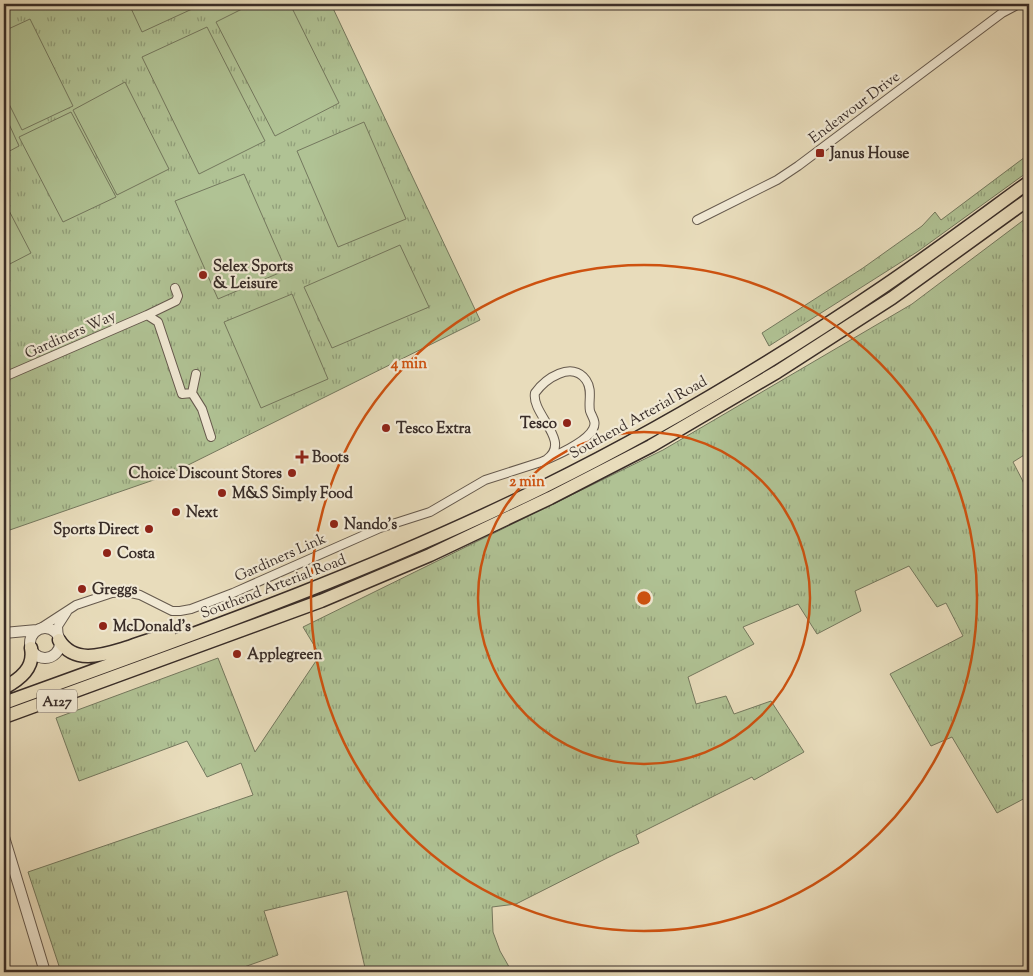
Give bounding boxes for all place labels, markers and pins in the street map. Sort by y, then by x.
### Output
place label: Janus House [829,144,909,165]
marker: Janus House [814,147,826,159]
place label: Selex Sports & Leisure [213,257,293,295]
marker: Selex Sports & Leisure [197,269,209,281]
place label: Tesco [520,414,557,435]
marker: Tesco [561,417,573,429]
place label: Tesco Extra [396,419,471,440]
marker: Tesco Extra [380,422,392,434]
place label: Boots [312,448,349,469]
marker: Boots [296,451,308,463]
place label: Choice Discount Stores [128,464,282,485]
marker: Choice Discount Stores [286,467,298,479]
place label: M&S Simply Food [232,484,354,505]
marker: M&S Simply Food [216,487,228,499]
place label: Next [186,503,219,524]
marker: Next [170,506,182,518]
place label: Nando's [344,515,397,536]
marker: Nando's [328,518,340,530]
place label: Sports Direct [53,520,140,541]
marker: Sports Direct [143,523,155,535]
place label: Costa [117,544,155,565]
marker: Costa [101,547,113,559]
place label: Greggs [92,580,137,601]
marker: Greggs [76,583,88,595]
centre of rings [635,589,653,607]
place label: McDonald's [113,617,191,638]
marker: McDonald's [97,620,109,632]
place label: Applegreen [247,645,322,666]
marker: Applegreen [231,648,243,660]

